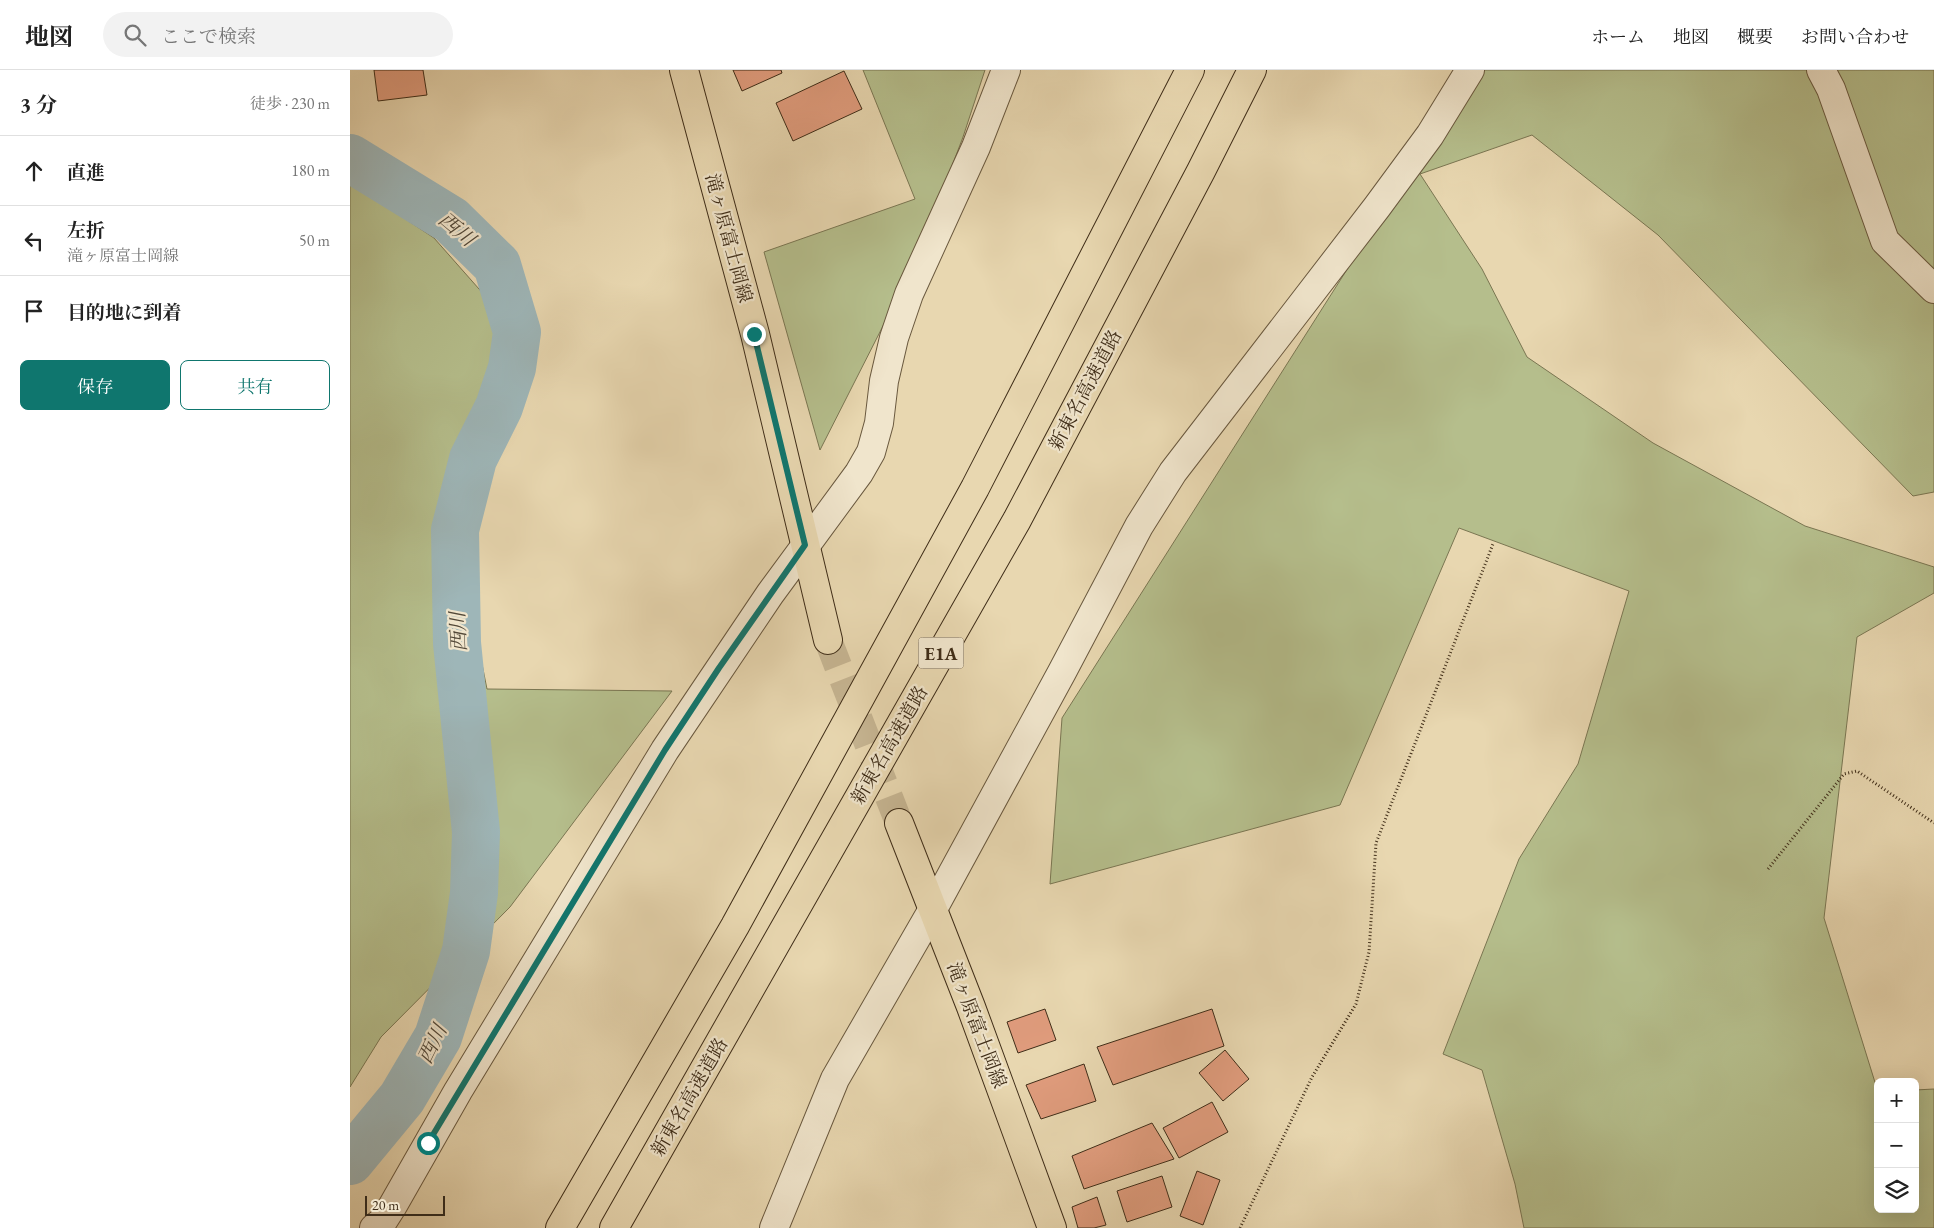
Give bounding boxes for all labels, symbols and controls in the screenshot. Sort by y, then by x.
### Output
search box [103,12,453,57]
text: 地図 [25,21,73,52]
icon: search [121,21,149,49]
text: ここで検索 [161,24,256,49]
text: ホーム [1591,25,1645,48]
text: 地図 [1673,25,1709,48]
text: 概要 [1737,25,1773,48]
text: お問い合わせ [1801,25,1909,48]
text: 3 分 [20,91,57,118]
text: 徒歩 · 230 m [250,93,330,114]
icon: ahead [20,157,48,185]
text: 直進 [67,160,105,185]
text: 180 m [291,160,330,181]
street label: 滝ヶ原富士岡線 [700,171,758,305]
water label: 西川 [433,206,482,253]
text: 左折 [67,218,105,243]
icon: left [20,227,48,255]
text: 50 m [299,230,330,251]
text: 滝ヶ原富士岡線 [67,245,179,266]
icon: arrive [20,297,48,325]
text: 目的地に到着 [67,300,181,325]
route end [743,323,766,346]
street label: 新東名高速道路 [1043,325,1127,455]
button: 保存 [20,360,170,410]
button: 共有 [180,360,330,410]
water label: 西川 [444,609,472,653]
road number: E1A [918,638,964,668]
street label: 新東名高速道路 [845,681,933,809]
street label: 滝ヶ原富士岡線 [941,958,1013,1092]
water label: 西川 [412,1019,453,1068]
street label: 新東名高速道路 [645,1033,733,1161]
map controls [1874,1078,1919,1213]
button: + [1874,1078,1919,1123]
button: − [1874,1123,1919,1168]
route start [417,1132,440,1155]
button: layers [1874,1168,1919,1213]
scale bar [365,1193,445,1216]
text: 20 m [372,1196,399,1214]

